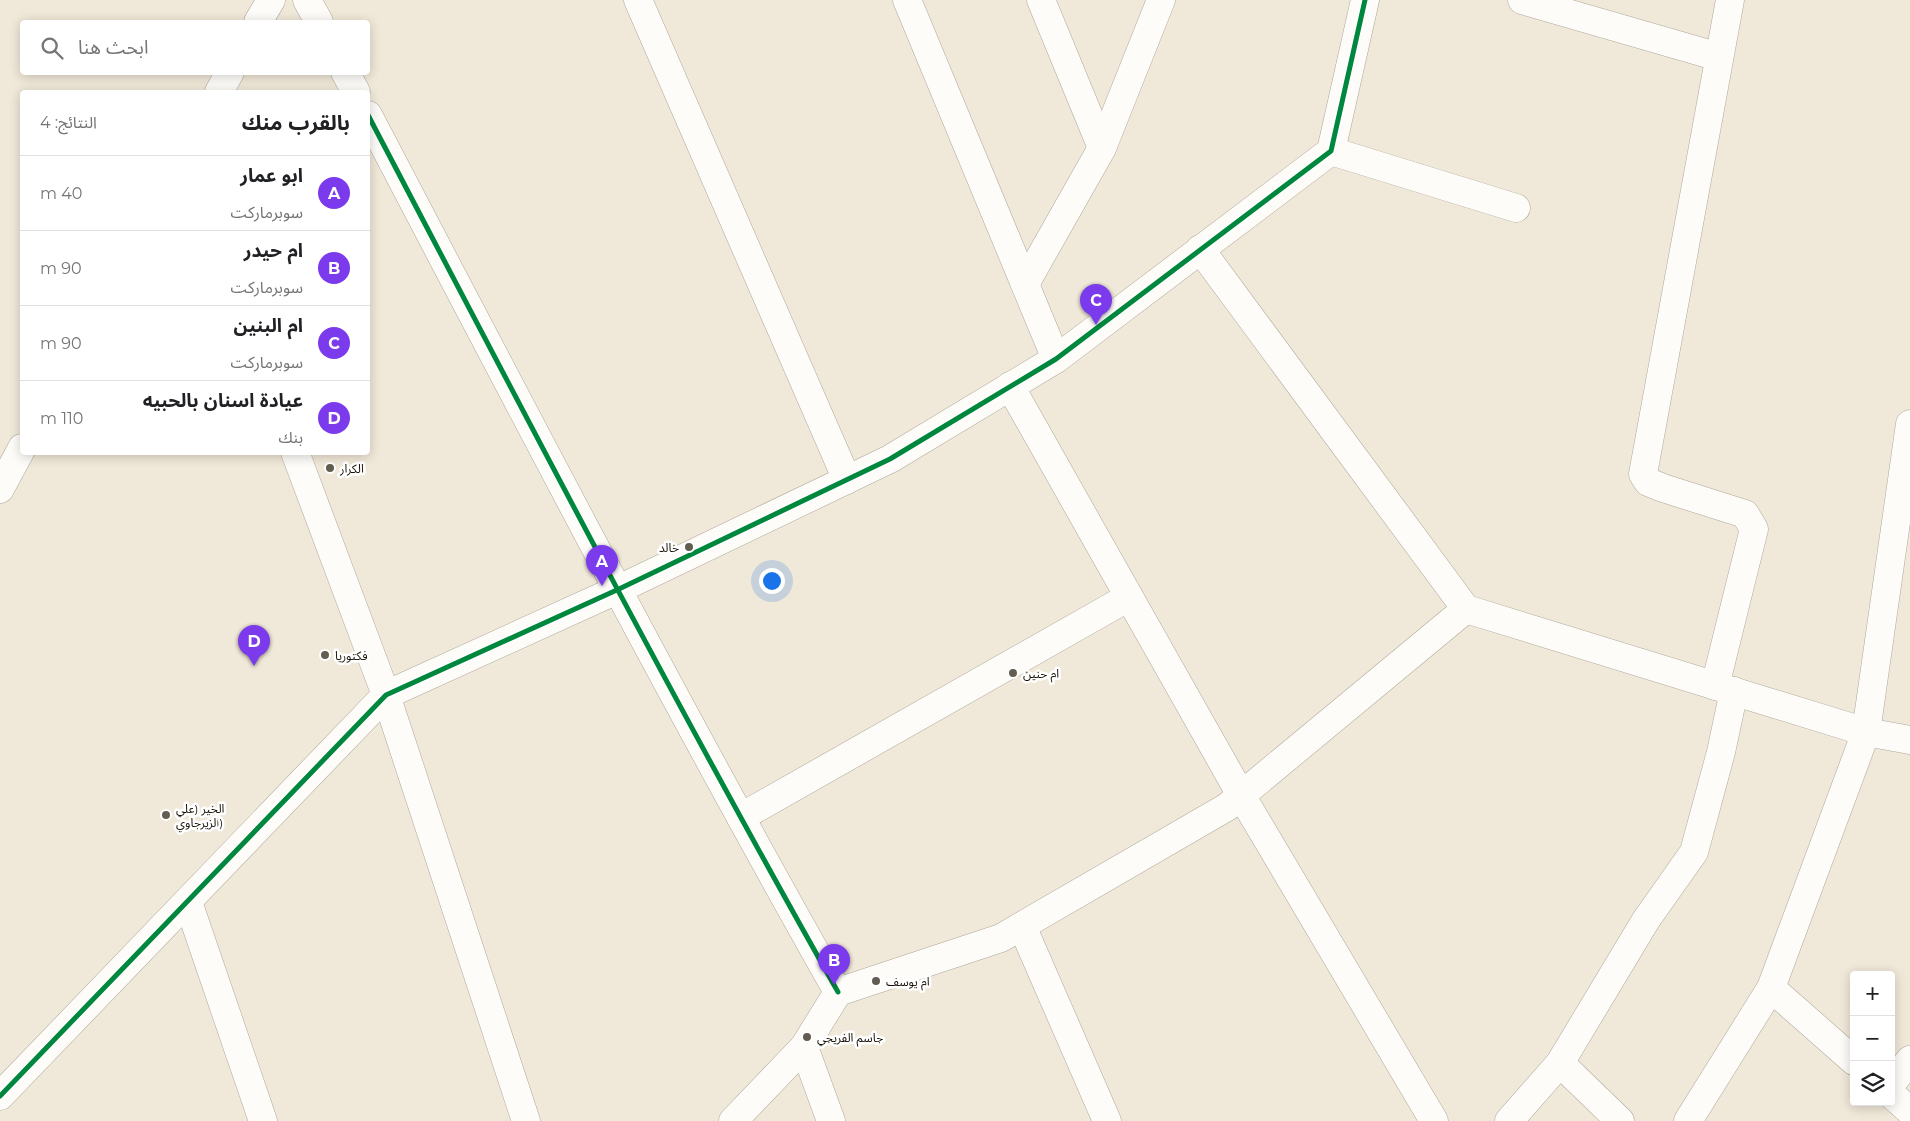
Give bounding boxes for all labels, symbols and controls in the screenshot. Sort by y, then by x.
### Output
search box [20,20,370,75]
icon: search [38,34,66,62]
text: ابحث هنا [78,36,148,59]
text: بالقرب منك [242,110,350,135]
text: النتائج: 4 [40,113,97,132]
text: ابو عمار [240,164,303,187]
text: 40 m [40,184,82,203]
text: A [328,184,340,203]
text: سوبرماركت [231,203,303,222]
text: ام حيدر [244,239,303,262]
text: 90 m [40,259,82,278]
text: B [328,259,340,278]
text: سوبرماركت [231,278,303,297]
pin: C [1080,284,1112,325]
text: ام البنين [234,314,303,337]
text: 90 m [40,334,82,353]
text: C [328,334,340,353]
text: سوبرماركت [231,353,303,372]
text: عيادة اسنان بالحبيه [143,389,303,412]
text: 110 m [40,409,83,428]
text: D [327,409,341,428]
text: بنك [278,428,303,447]
place label: الكرار [339,461,364,476]
marker: الكرار [324,462,336,474]
place label: خالد [659,540,679,555]
marker: خالد [683,541,695,553]
pin: A [586,545,618,586]
your location [759,568,785,594]
pin: D [238,625,270,666]
place label: فكتوريا [335,648,368,663]
marker: فكتوريا [319,649,331,661]
place label: ام حنين [1023,666,1059,683]
marker: ام حنين [1007,667,1019,679]
place label: الخير (علي الزيرجاوي) [176,801,225,832]
marker: الخير (علي الزيرجاوي) [160,809,172,821]
pin: B [818,944,850,985]
map controls [1850,971,1895,1106]
button: + [1850,971,1895,1016]
place label: ام يوسف [886,974,930,991]
marker: ام يوسف [870,975,882,987]
button: − [1850,1016,1895,1061]
place label: جاسم الفريجي [817,1030,883,1047]
marker: جاسم الفريجي [801,1031,813,1043]
button: layers [1850,1061,1895,1106]

